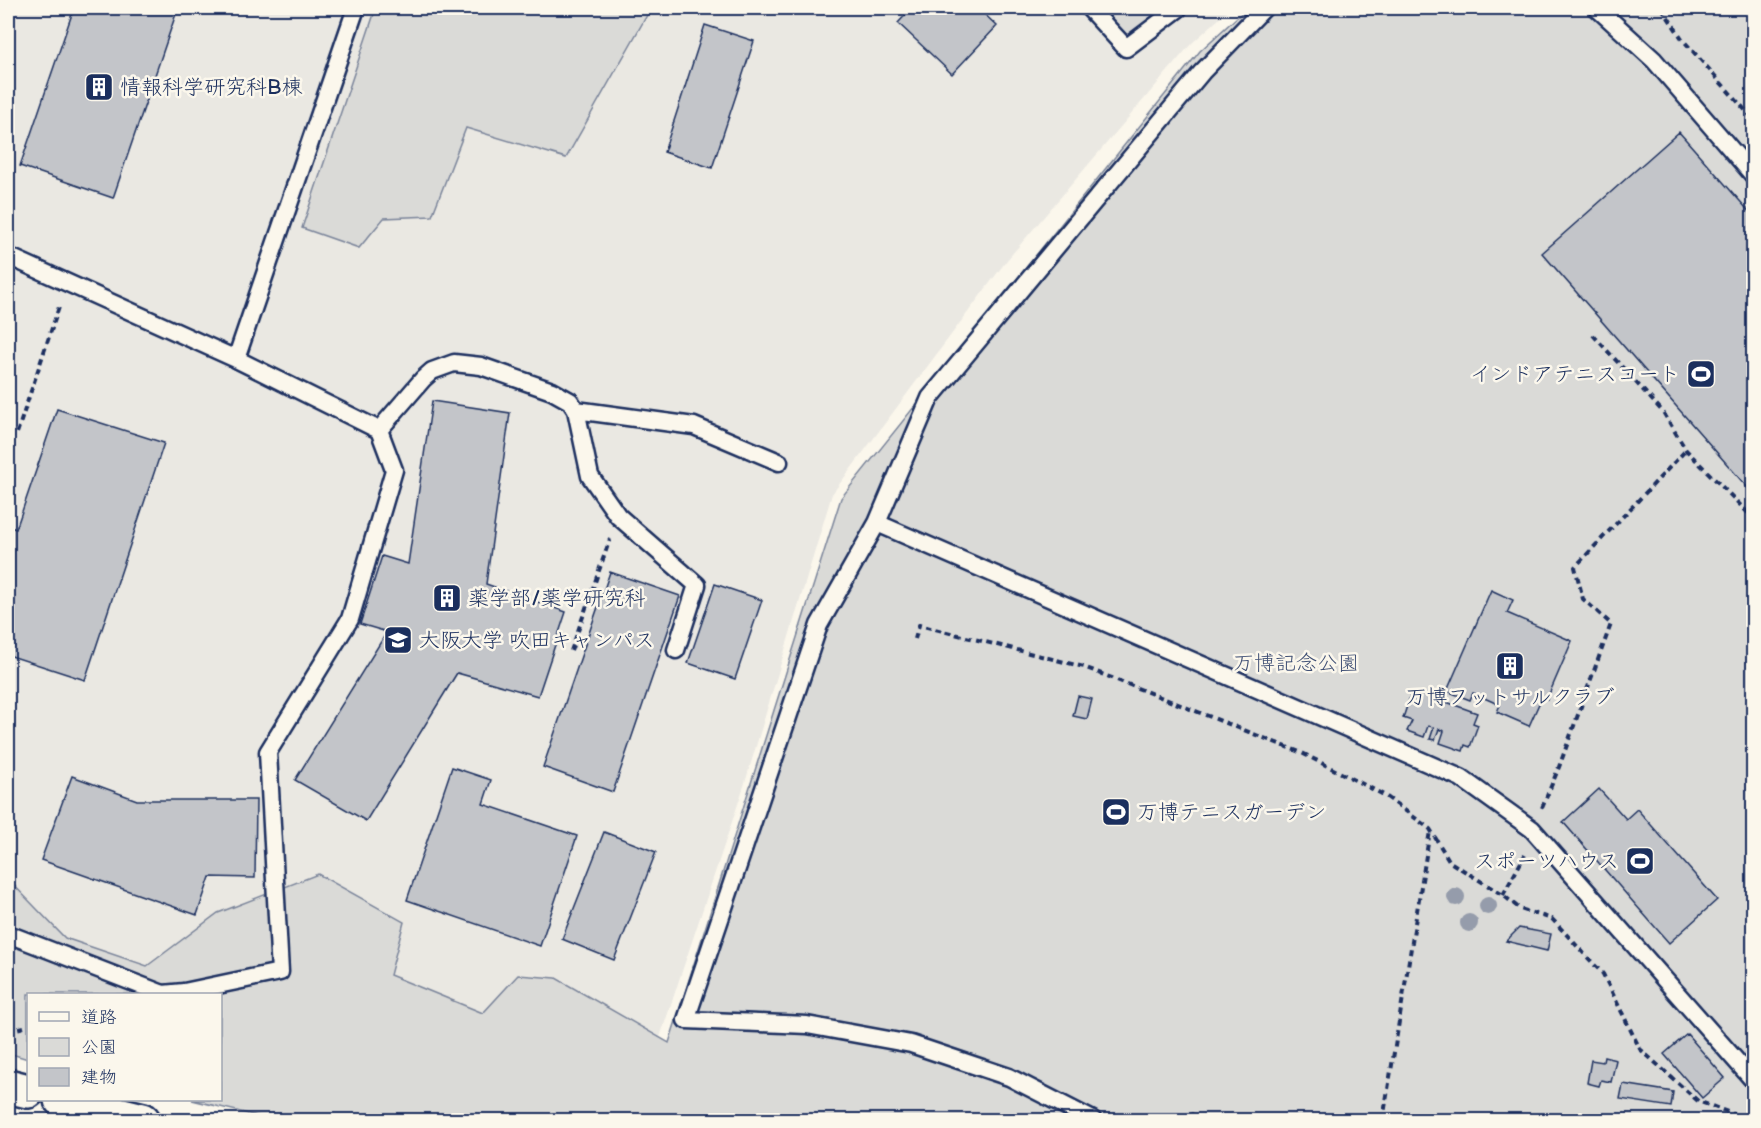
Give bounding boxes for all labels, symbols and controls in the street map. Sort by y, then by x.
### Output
building icon: 情報科学研究科B棟 [83,71,115,103]
place label: 情報科学研究科B棟 [120,75,302,100]
sports icon: インドアテニスコート [1685,358,1717,390]
place label: インドアテニスコート [1470,362,1680,387]
building icon: 薬学部/薬学研究科 [431,582,463,614]
place label: 薬学部/薬学研究科 [468,586,646,611]
school or university icon: 大阪大学 吹田キャンパス [382,624,414,656]
place label: 大阪大学 吹田キャンパス [419,628,655,653]
building icon: 万博フットサルクラブ [1494,650,1526,682]
park label: 万博記念公園 [1233,651,1359,676]
place label: 万博フットサルクラブ [1405,685,1615,710]
sports icon: 万博テニスガーデン [1100,796,1132,828]
place label: 万博テニスガーデン [1137,800,1326,825]
sports icon: スポーツハウス [1624,845,1656,877]
place label: スポーツハウス [1474,849,1619,874]
legend [27,993,222,1101]
text: 道路 [81,1007,117,1028]
text: 公園 [81,1037,117,1058]
text: 建物 [81,1067,117,1088]

